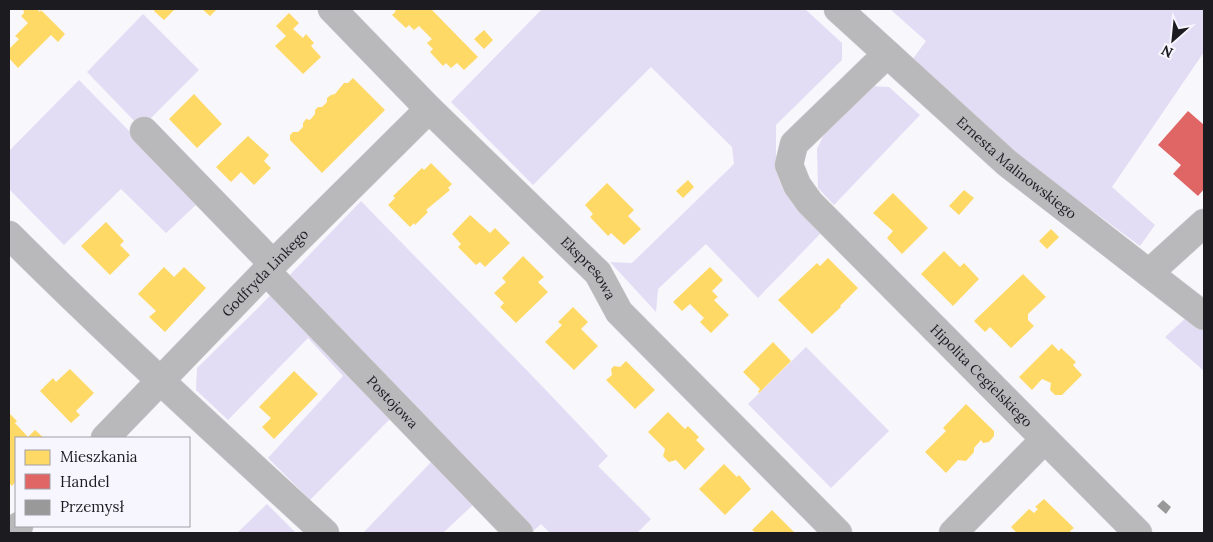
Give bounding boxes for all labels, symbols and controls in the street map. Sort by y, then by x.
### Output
north arrow [1148,15,1198,65]
text: N [1158,41,1176,62]
street label: Ernesta Malinowskiego [953,113,1080,223]
street label: Godfryda Linkego [218,225,312,321]
street label: Ekspresowa [557,233,620,303]
street label: Hipolita Cegielskiego [926,320,1036,431]
street label: Postojowa [363,372,422,432]
legend [15,437,190,527]
text: Mieszkania [60,447,138,466]
text: Handel [60,472,110,491]
text: Przemysł [60,497,124,516]

